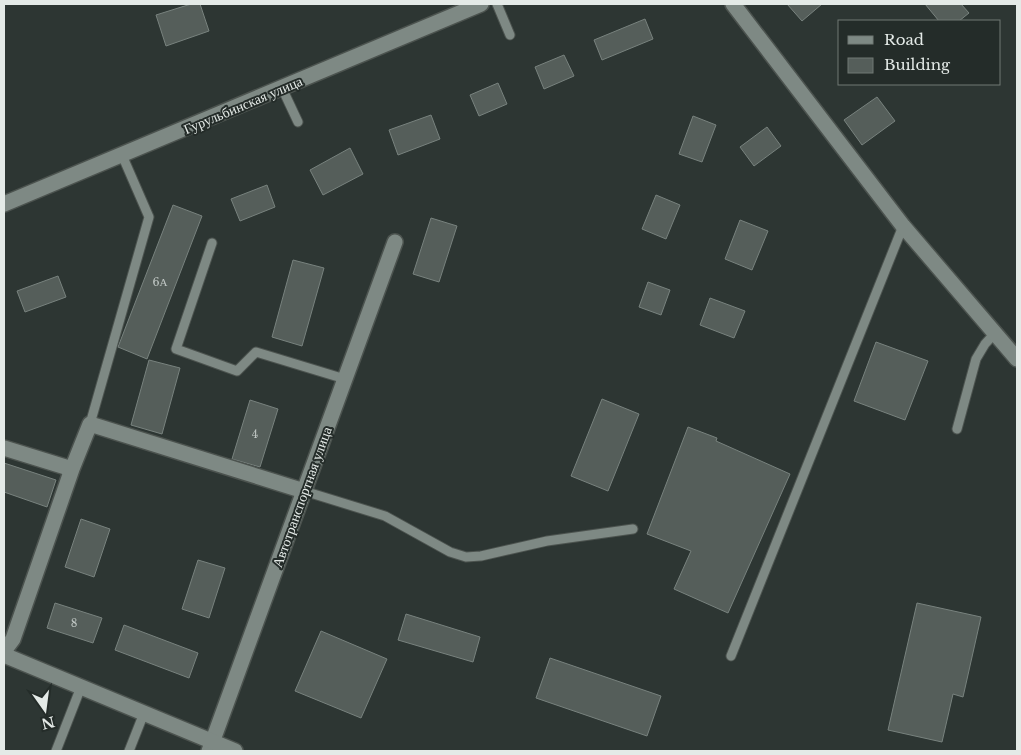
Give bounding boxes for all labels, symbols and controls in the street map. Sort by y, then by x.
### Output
legend [838,20,1001,85]
text: Road [884,30,924,49]
text: Building [884,55,951,74]
street label: Гурульбинская улица [181,72,306,138]
house number: 6А [152,275,168,289]
street label: Автотранспортная улица [268,423,336,570]
house number: 4 [252,427,258,441]
house number: 8 [71,616,77,630]
north arrow [20,685,70,735]
text: N [40,712,57,733]

